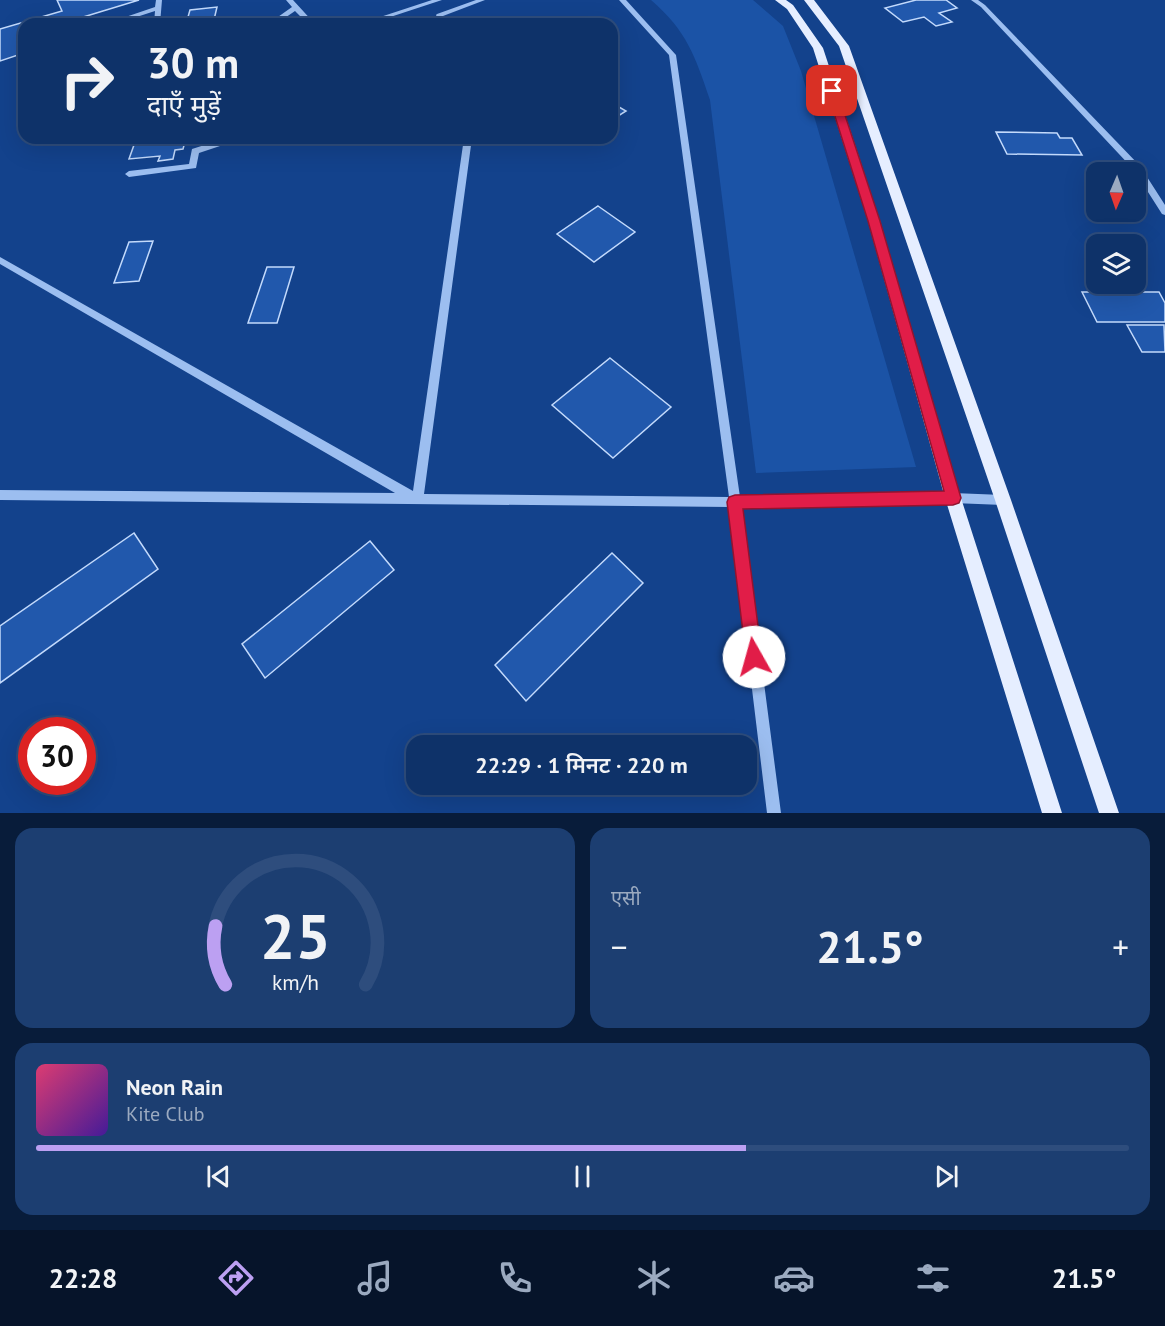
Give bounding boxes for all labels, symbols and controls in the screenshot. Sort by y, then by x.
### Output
text: 30 m [147,35,239,90]
icon: right [48,42,126,120]
pin [806,65,857,116]
icon: arrive [815,74,848,107]
text: दाएँ मुड़ें [147,88,221,122]
north arrow [1086,162,1146,222]
map controls [1086,162,1146,294]
button: layers [1086,234,1146,294]
position arrow [722,625,786,689]
speed limit sign: 30 [18,717,96,795]
text: 22:29 · 1 मिनट · 220 m [475,751,688,779]
text: एसी [611,885,641,911]
text: 25 [260,895,330,976]
text: 21.5° [816,917,924,975]
text: − [611,925,628,968]
text: + [1112,925,1129,968]
text: km/h [271,968,318,996]
text: Neon Rain [126,1073,223,1101]
text: Kite Club [126,1101,204,1127]
icon: previous [202,1160,235,1193]
icon: pause [566,1160,599,1193]
icon: next [930,1160,963,1193]
icon: directions [215,1257,257,1299]
icon: music [354,1257,396,1299]
icon: phone [494,1257,536,1299]
icon: climate [633,1257,675,1299]
icon: car [773,1257,815,1299]
icon: filters [912,1257,954,1299]
text: 22:28 [49,1261,117,1295]
text: 21.5° [1052,1261,1116,1295]

